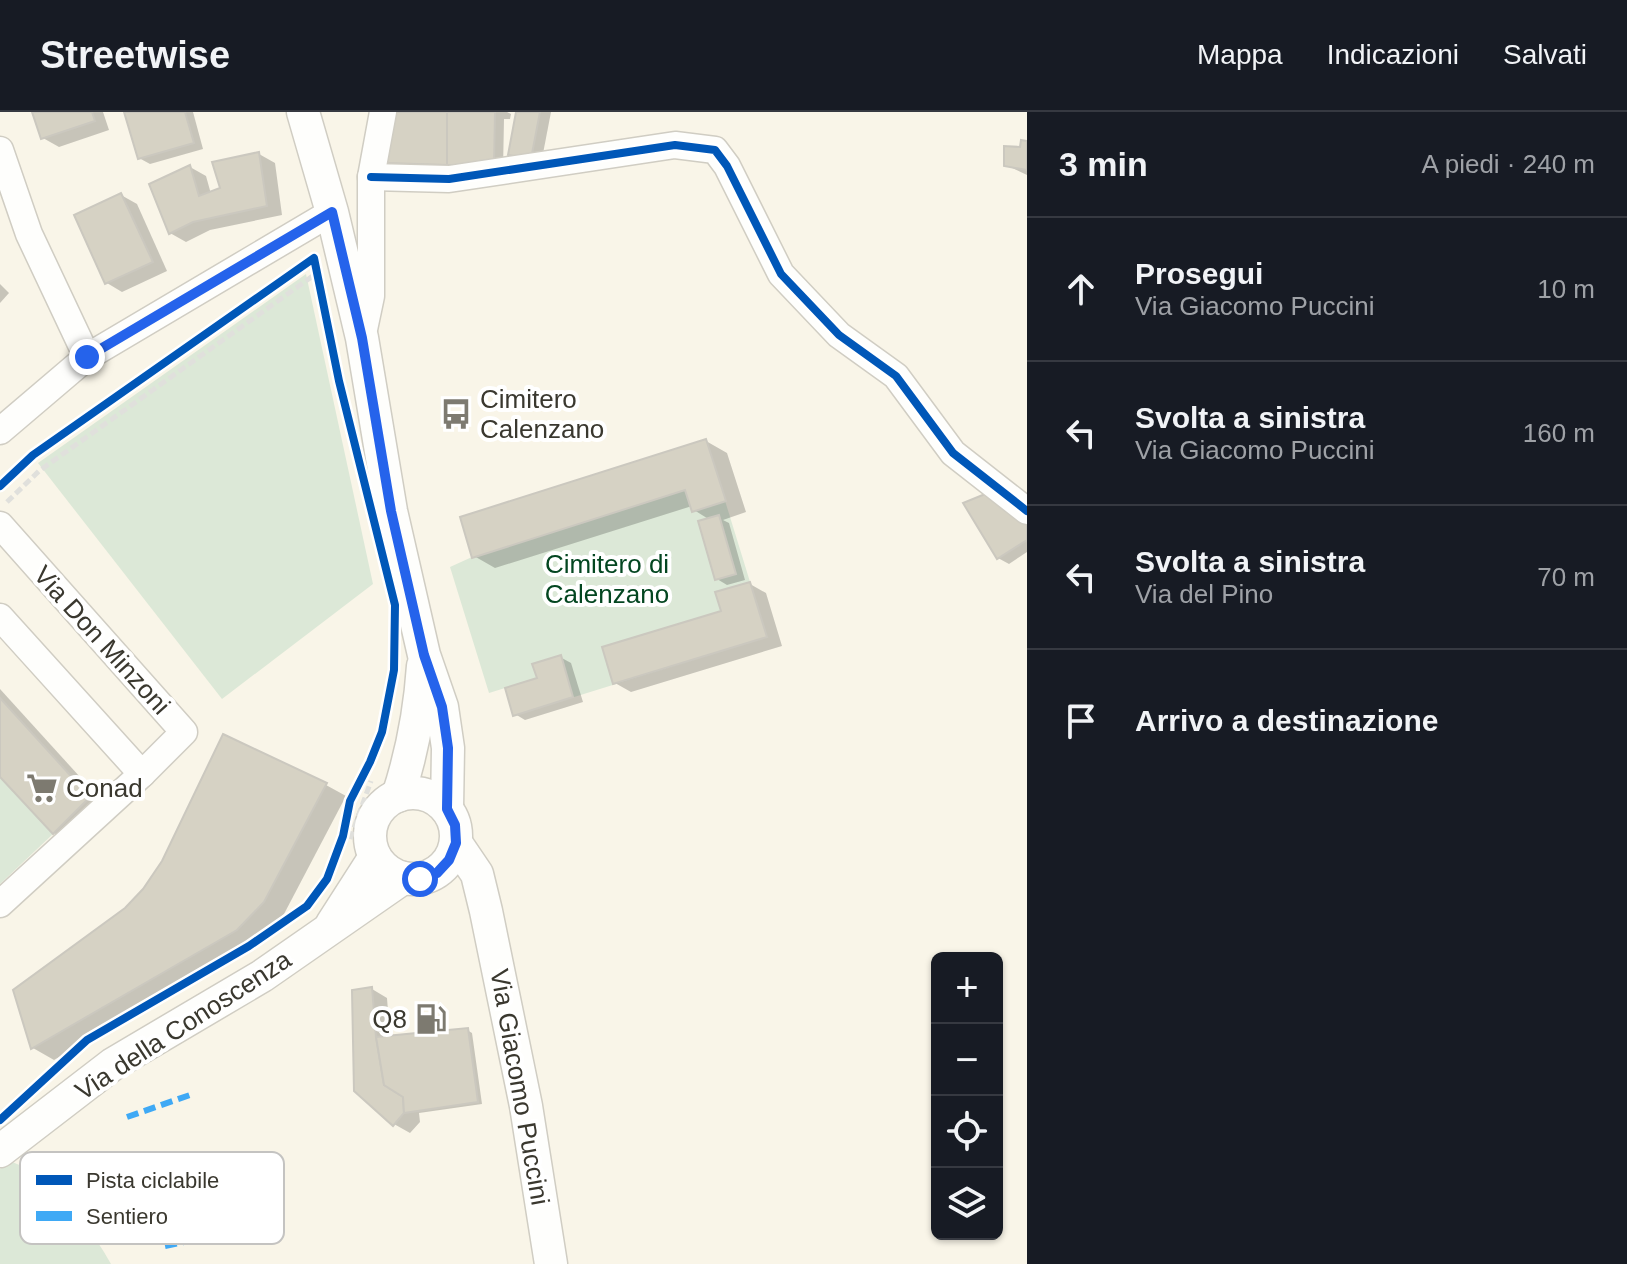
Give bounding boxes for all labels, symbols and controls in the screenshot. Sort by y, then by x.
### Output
text: Streetwise [40,34,230,76]
text: Mappa [1197,39,1283,70]
text: Indicazioni [1327,39,1459,70]
text: Salvati [1503,39,1587,70]
text: 3 min [1059,145,1148,183]
text: A piedi · 240 m [1422,149,1595,179]
text: Prosegui [1135,257,1263,290]
icon: ahead [1059,267,1103,311]
text: 10 m [1537,274,1595,304]
text: Via Giacomo Puccini [1135,291,1374,321]
route end [69,339,105,375]
place label: Cimitero Calenzano [480,384,604,444]
bus stop icon: Cimitero Calenzano [439,397,473,431]
text: Svolta a sinistra [1135,401,1365,434]
icon: left [1059,411,1103,455]
text: 160 m [1523,418,1595,448]
text: Via Giacomo Puccini [1135,435,1374,465]
text: Svolta a sinistra [1135,545,1365,578]
park label: Cimitero di Calenzano [545,549,669,609]
icon: left [1059,555,1103,599]
street label: Via Don Minzoni [28,560,176,720]
text: 70 m [1537,562,1595,592]
text: Via del Pino [1135,579,1273,609]
icon: arrive [1059,699,1103,743]
text: Arrivo a destinazione [1135,704,1438,737]
supermarket icon: Conad [25,771,59,805]
place label: Conad [66,773,143,803]
route start [402,861,438,897]
street label: Via della Conoscenza [70,944,297,1106]
map controls [931,952,1003,1240]
button: + [931,952,1003,1024]
street label: Via Giacomo Puccini [484,967,556,1207]
fuel station icon: Q8 [414,1002,448,1036]
place label: Q8 [372,1004,407,1034]
button: − [931,1024,1003,1096]
button: locate [931,1096,1003,1168]
legend [20,1152,284,1244]
text: Pista ciclabile [86,1168,219,1193]
button: layers [931,1168,1003,1240]
text: Sentiero [86,1204,168,1229]

